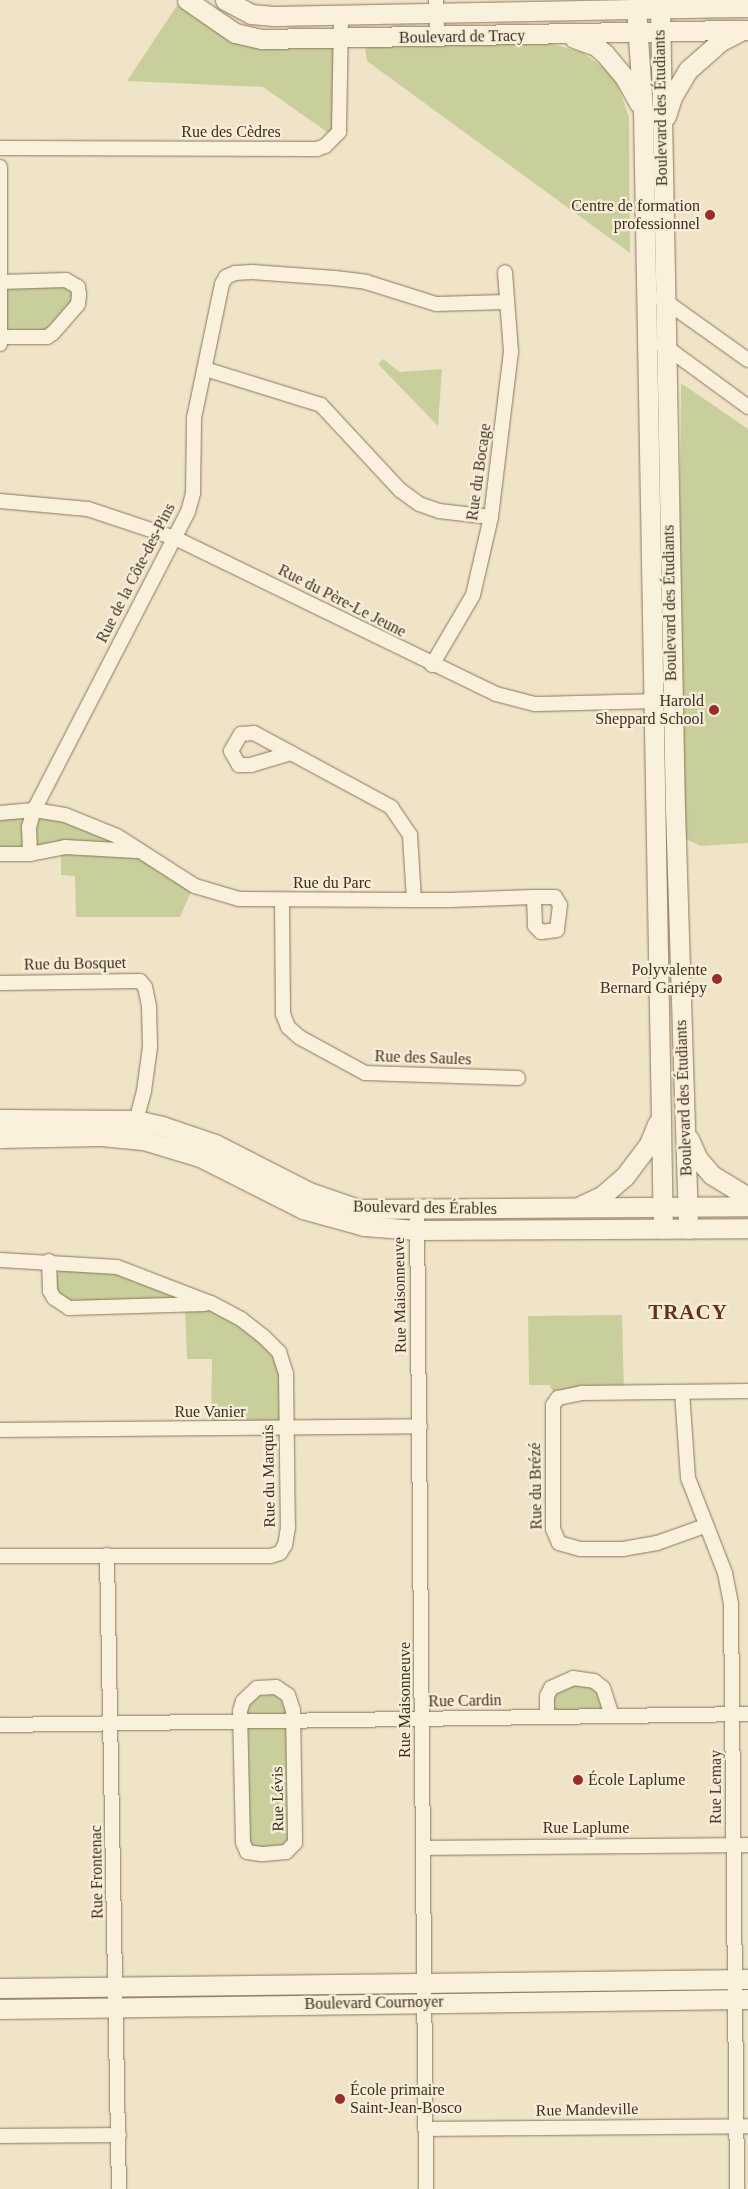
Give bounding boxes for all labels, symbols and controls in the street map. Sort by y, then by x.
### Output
street label: Boulevard de Tracy [399,26,525,48]
street label: Boulevard des Étudiants [650,30,672,186]
street label: Rue des Cèdres [181,122,281,142]
place label: Centre de formation professionnel [571,196,700,234]
marker: Centre de formation professionnel [704,209,716,221]
street label: Rue du Bocage [463,422,495,522]
street label: Rue de la Côte-des-Pins [92,500,180,646]
street label: Boulevard des Étudiants [659,525,681,681]
street label: Rue du Père-Le Jeune [275,560,409,642]
place label: Harold Sheppard School [595,691,704,729]
marker: Harold Sheppard School [708,704,720,716]
street label: Rue du Parc [293,873,371,893]
street label: Rue du Bosquet [24,954,126,974]
place label: Polyvalente Bernard Gariépy [600,960,707,998]
marker: Polyvalente Bernard Gariépy [711,973,723,985]
street label: Boulevard des Étudiants [672,1020,696,1176]
street label: Rue des Saules [374,1047,472,1069]
street label: Boulevard des Érables [353,1197,497,1219]
street label: Rue Maisonneuve [389,1237,411,1353]
district label: TRACY [648,1299,728,1325]
street label: Rue Vanier [174,1402,246,1422]
street label: Rue du Marquis [259,1424,279,1528]
street label: Rue du Brézé [526,1442,546,1530]
street label: Rue Maisonneuve [395,1642,415,1758]
street label: Rue Cardin [428,1691,502,1711]
street label: Rue Lemay [706,1750,726,1824]
street label: Rue Lévis [268,1766,288,1832]
place label: École Laplume [588,1770,685,1790]
marker: École Laplume [572,1774,584,1786]
street label: Rue Laplume [543,1818,629,1838]
street label: Rue Frontenac [87,1825,107,1919]
street label: Boulevard Cournoyer [304,1992,444,2014]
place label: École primaire Saint-Jean-Bosco [350,2080,462,2118]
marker: École primaire Saint-Jean-Bosco [334,2093,346,2105]
street label: Rue Mandeville [536,2100,638,2120]

